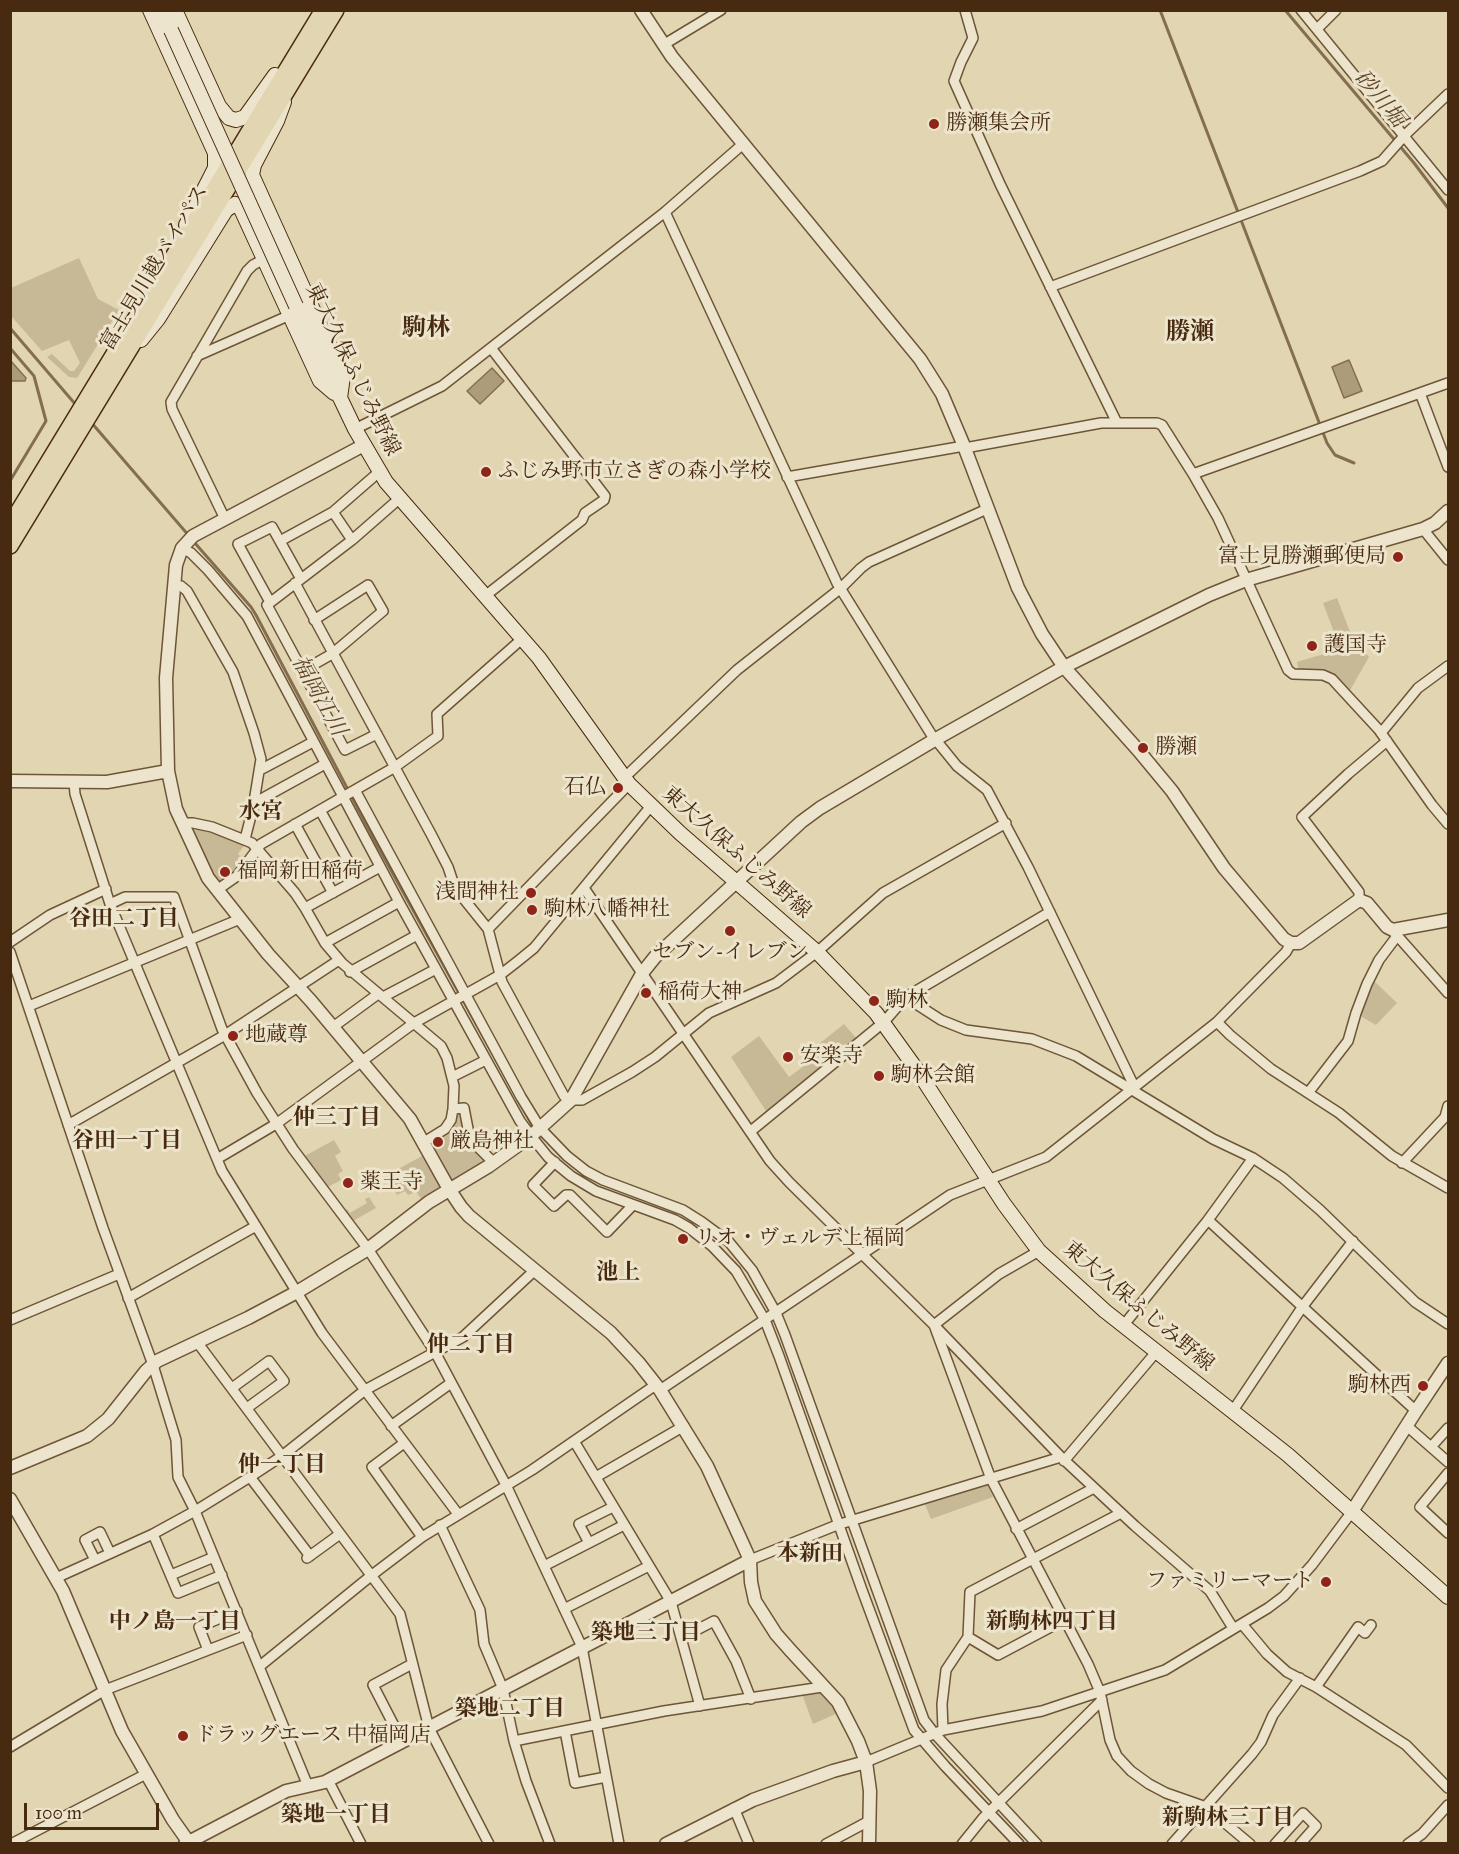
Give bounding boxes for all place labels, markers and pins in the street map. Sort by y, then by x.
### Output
place label: 勝瀬集会所 [946,111,1051,137]
marker: 勝瀬集会所 [927,117,941,131]
place label: ふじみ野市立さぎの森小学校 [498,459,771,485]
marker: ふじみ野市立さぎの森小学校 [479,465,493,479]
place label: 富士見勝瀬郵便局 [1218,544,1386,570]
marker: 富士見勝瀬郵便局 [1391,550,1405,564]
place label: 護国寺 [1324,633,1387,659]
marker: 護国寺 [1305,639,1319,653]
place label: 勝瀬 [1155,735,1197,761]
marker: 勝瀬 [1136,741,1150,755]
place label: 石仏 [564,775,606,801]
marker: 石仏 [611,781,625,795]
place label: 福岡新田稲荷 [237,859,363,885]
marker: 福岡新田稲荷 [218,865,232,879]
place label: 浅間神社 [435,880,519,906]
marker: 浅間神社 [524,886,538,900]
place label: 駒林八幡神社 [544,897,670,923]
marker: 駒林八幡神社 [525,903,539,917]
marker: セブン-イレブン [723,924,737,938]
place label: セブン-イレブン [652,940,808,966]
place label: 稲荷大神 [658,980,742,1006]
marker: 稲荷大神 [639,986,653,1000]
place label: 駒林 [886,988,928,1014]
marker: 駒林 [867,994,881,1008]
place label: 地蔵尊 [245,1023,308,1049]
marker: 地蔵尊 [226,1029,240,1043]
place label: 安楽寺 [800,1044,863,1070]
marker: 安楽寺 [781,1050,795,1064]
place label: 駒林会館 [891,1063,975,1089]
marker: 駒林会館 [872,1069,886,1083]
place label: 厳島神社 [450,1129,534,1155]
marker: 厳島神社 [431,1135,445,1149]
place label: 薬王寺 [360,1170,423,1196]
marker: 薬王寺 [341,1176,355,1190]
place label: リオ・ヴェルデ上福岡 [695,1226,905,1252]
marker: リオ・ヴェルデ上福岡 [676,1232,690,1246]
place label: 駒林西 [1348,1373,1411,1399]
marker: 駒林西 [1416,1379,1430,1393]
place label: ファミリーマート [1146,1569,1314,1595]
marker: ファミリーマート [1319,1575,1333,1589]
place label: ドラッグエース 中福岡店 [195,1723,431,1749]
marker: ドラッグエース 中福岡店 [176,1729,190,1743]

